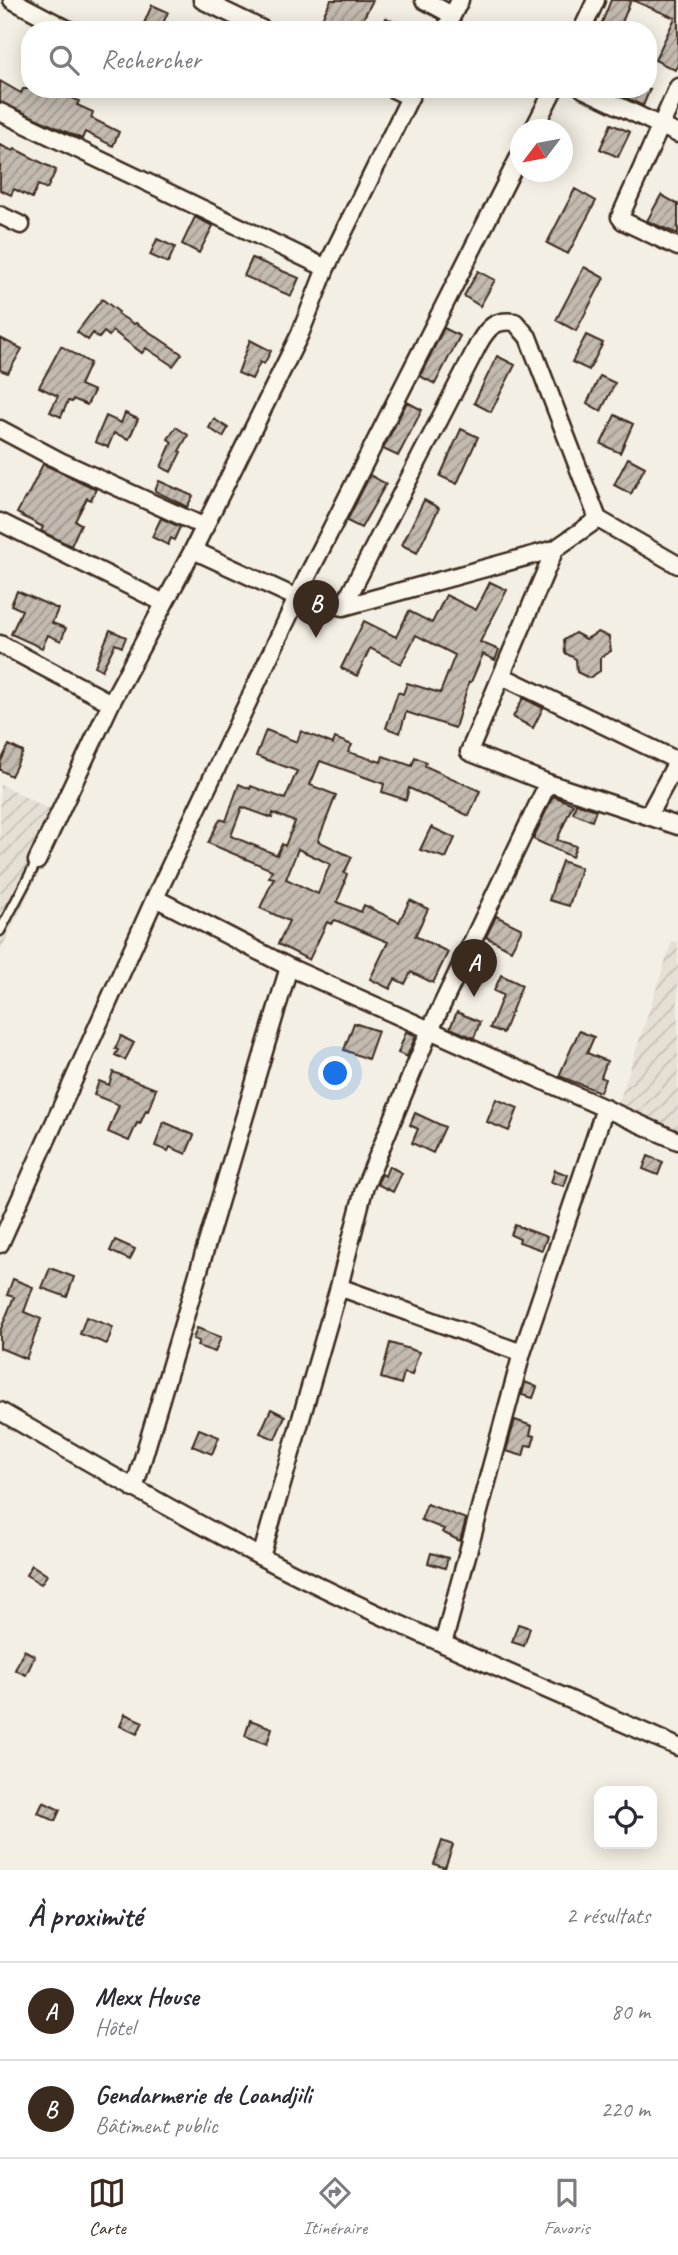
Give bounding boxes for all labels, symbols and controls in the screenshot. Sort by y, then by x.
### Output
search box [21,21,657,98]
icon: search [45,41,83,79]
text: Rechercher [101,43,201,76]
north arrow [510,119,573,182]
pin: B [293,580,339,638]
pin: A [451,939,497,997]
your location [318,1056,352,1090]
map controls [594,1786,657,1849]
button: locate [594,1786,657,1849]
text: À proximité [28,1897,142,1935]
text: 2 résultats [566,1901,650,1930]
text: Mexx House [95,1980,198,2013]
text: A [45,1997,57,2026]
text: 80 m [611,1997,650,2026]
text: Hôtel [95,2013,135,2042]
text: Gendarmerie de Loandjili [95,2078,311,2111]
text: B [45,2095,57,2124]
text: 220 m [601,2095,650,2124]
text: Bâtiment public [95,2111,218,2140]
tab: Carte [88,2174,126,2240]
tab: Itinéraire [303,2174,367,2240]
tab: Favoris [544,2174,590,2240]

